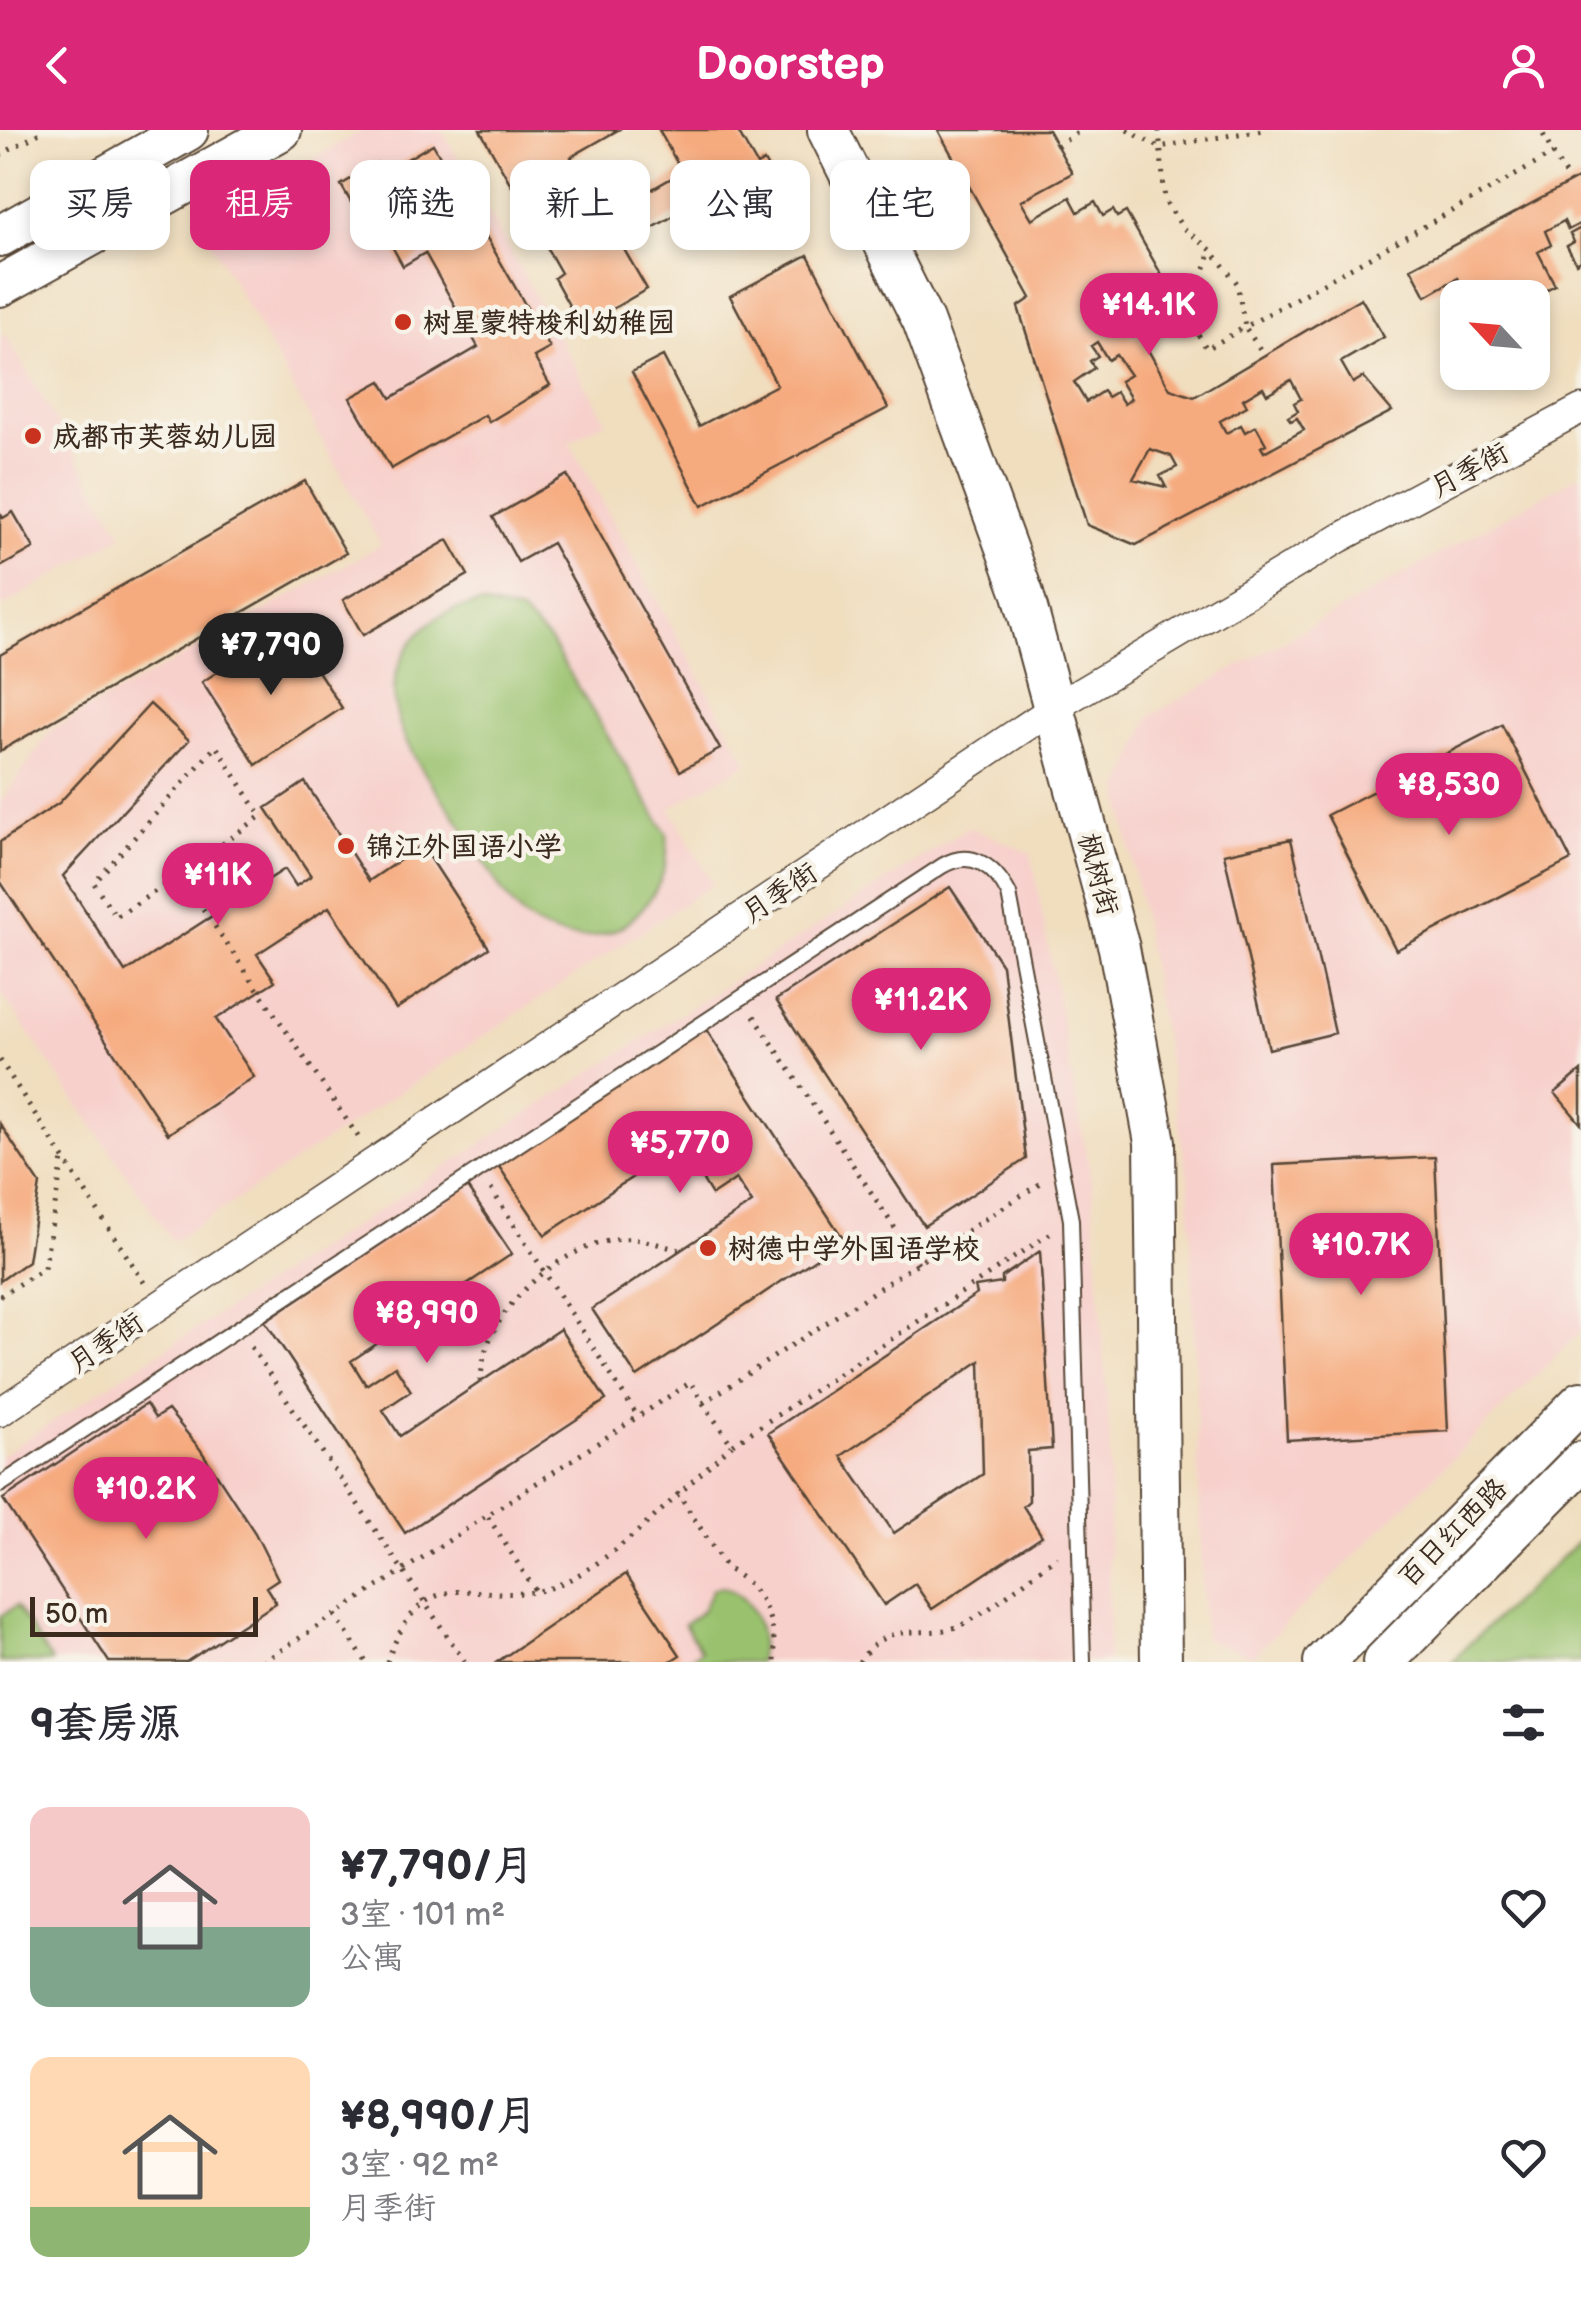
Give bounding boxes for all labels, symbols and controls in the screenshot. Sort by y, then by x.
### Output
icon: back [30,38,85,93]
text: Doorstep [696,38,885,93]
icon: person [1496,38,1551,93]
chip: 买房 [30,160,170,250]
chip: 租房 [190,160,330,250]
chip: 筛选 [350,160,490,250]
chip: 新上 [510,160,650,250]
chip: 公寓 [670,160,810,250]
chip: 住宅 [830,160,970,250]
pin: ¥14.1K [1068,273,1230,358]
north arrow [1440,280,1550,390]
map controls [1440,280,1550,390]
text: ¥14.1K [1102,286,1196,325]
place label: 树星蒙特梭利幼稚园 [423,307,675,340]
marker: 树星蒙特梭利幼稚园 [392,311,414,333]
place label: 成都市芙蓉幼儿园 [53,421,277,454]
marker: 成都市芙蓉幼儿园 [22,425,44,447]
street label: 月季街 [1425,436,1515,505]
pin: ¥7,790 [190,613,352,698]
text: ¥7,790 [221,626,321,665]
pin: ¥8,530 [1368,753,1530,838]
text: ¥8,530 [1397,766,1501,805]
street label: 枫树街 [1071,830,1124,919]
place label: 锦江外国语小学 [366,831,562,864]
marker: 锦江外国语小学 [335,835,357,857]
pin: ¥11K [159,843,277,928]
text: ¥11K [184,856,252,895]
street label: 月季街 [736,856,824,930]
pin: ¥11.2K [840,968,1002,1053]
text: ¥11.2K [874,981,968,1020]
pin: ¥5,770 [599,1111,761,1196]
text: ¥5,770 [630,1124,730,1163]
pin: ¥10.7K [1280,1213,1442,1298]
text: ¥10.7K [1311,1226,1411,1265]
place label: 树德中学外国语学校 [728,1233,980,1266]
marker: 树德中学外国语学校 [697,1237,719,1259]
pin: ¥8,990 [346,1281,508,1366]
text: ¥8,990 [375,1294,479,1333]
street label: 月季街 [62,1306,150,1380]
pin: ¥10.2K [65,1457,227,1542]
text: ¥10.2K [95,1470,197,1509]
street label: 百日红西路 [1392,1472,1514,1594]
scale bar [30,1592,258,1636]
text: 50 m [45,1598,108,1631]
icon: filters [1496,1695,1551,1750]
text: 9套房源 [30,1699,181,1750]
text: ¥7,790/月 [340,1841,534,1892]
icon: home [110,1847,230,1967]
icon: heart [1496,1880,1551,1935]
text: 3室 · 101 m² [340,1896,505,1935]
text: 公寓 [340,1939,404,1978]
text: ¥8,990/月 [340,2091,538,2142]
icon: home [110,2097,230,2217]
icon: heart [1496,2130,1551,2185]
text: 3室 · 92 m² [340,2146,499,2185]
text: 月季街 [340,2189,436,2228]

